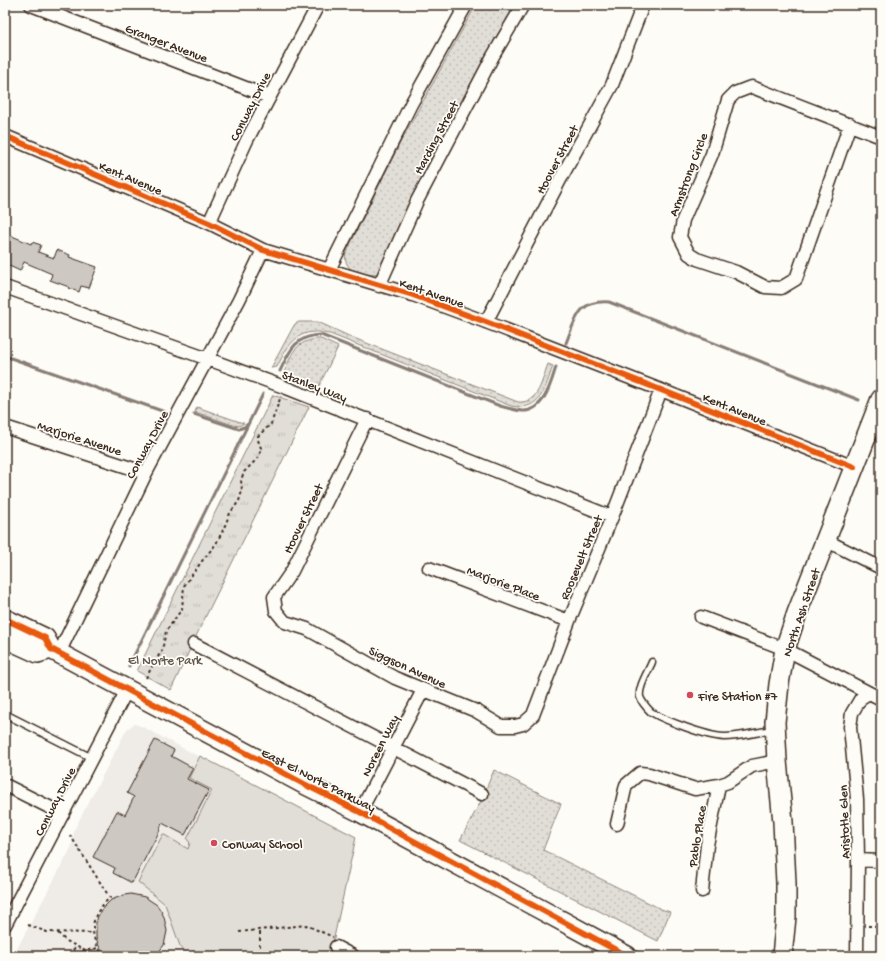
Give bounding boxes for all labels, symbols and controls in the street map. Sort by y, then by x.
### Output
street label: Granger Avenue [123,22,210,67]
street label: Conway Drive [228,70,275,144]
street label: Harding Street [412,97,464,177]
street label: Hoover Street [534,122,583,197]
street label: Armstrong Circle [667,131,712,219]
street label: Kent Avenue [96,159,164,200]
street label: Kent Avenue [397,276,466,313]
street label: Stanley Way [279,368,349,407]
street label: Kent Avenue [700,391,768,430]
street label: Conway Drive [124,408,173,482]
street label: Marjorie Avenue [35,419,124,460]
street label: Hoover Street [281,480,328,556]
street label: Roosevelt Street [558,512,607,602]
street label: Marjorie Place [464,564,542,605]
street label: North Ash Street [780,565,825,659]
street label: Siggson Avenue [366,644,448,693]
park label: El Norte Park [128,654,203,669]
marker: Fire Station #7 [685,690,695,700]
place label: Fire Station #7 [697,690,778,705]
street label: Noreen Way [359,712,403,779]
street label: East El Norte Parkway [258,746,378,817]
street label: Conway Drive [33,765,80,839]
street label: Aristotle Glen [837,784,854,859]
street label: Pablo Place [686,804,711,869]
marker: Conway School [209,838,219,848]
place label: Conway School [222,838,303,853]

